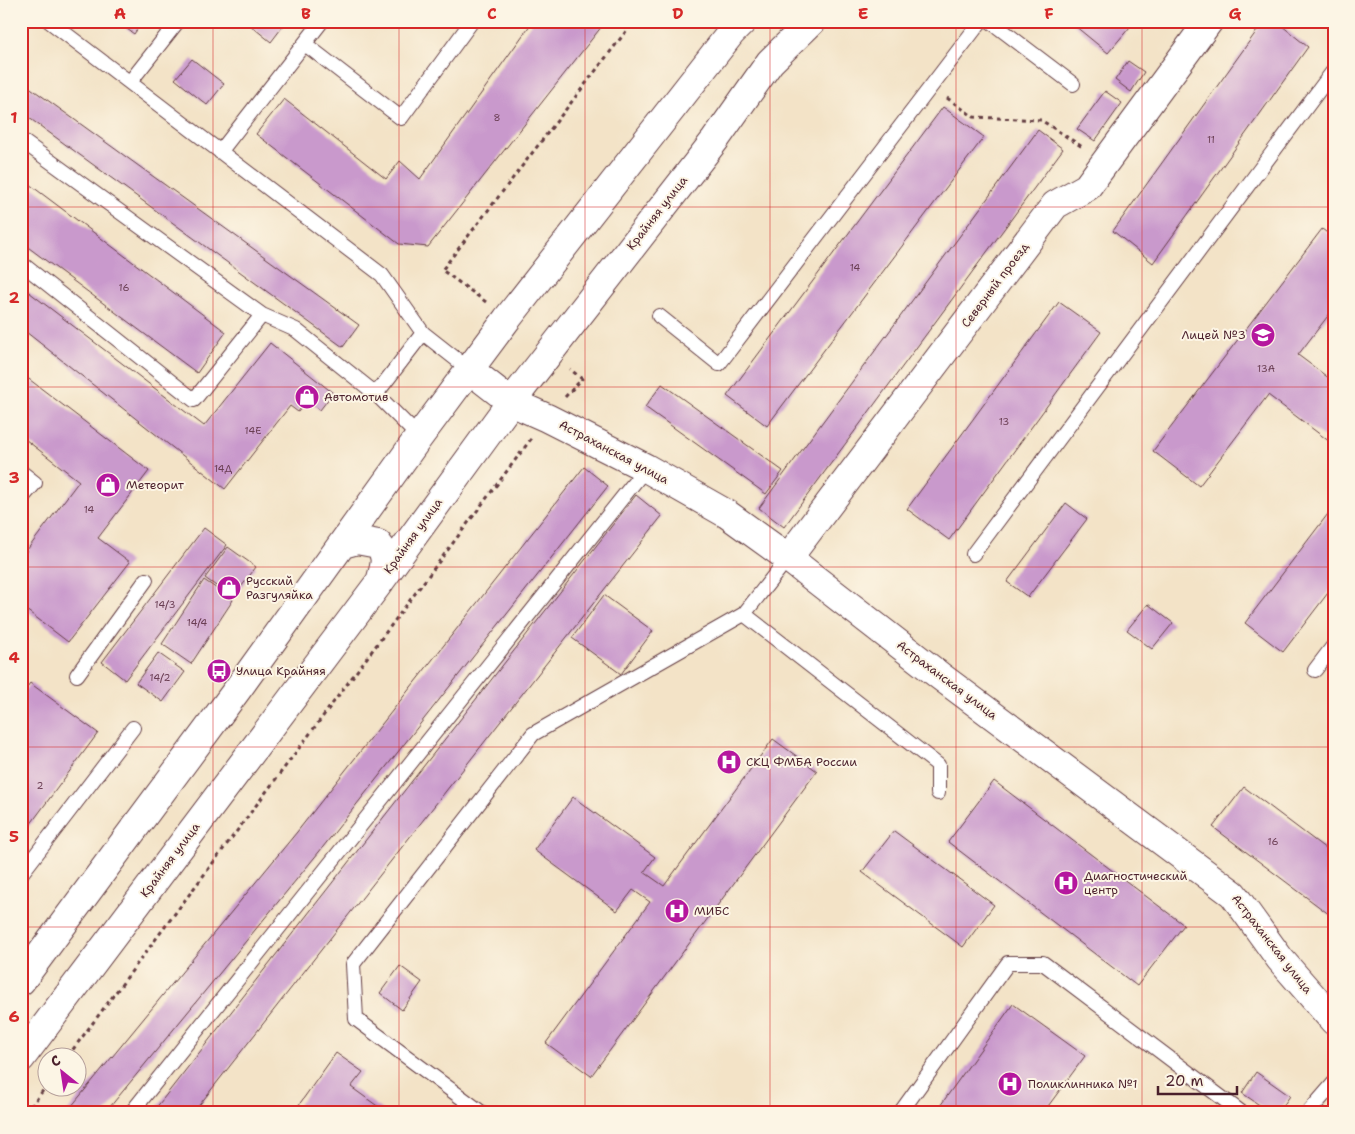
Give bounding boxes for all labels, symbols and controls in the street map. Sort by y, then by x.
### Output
text: A [114,3,126,24]
text: B [301,3,311,24]
text: C [487,3,497,24]
text: D [672,3,684,24]
text: E [858,3,868,24]
text: F [1044,3,1054,24]
text: G [1229,3,1242,24]
text: 1 [10,107,18,128]
house number: 8 [494,111,501,124]
house number: 11 [1207,133,1215,146]
street label: Крайняя улица [623,172,691,253]
street label: Северный проезд [958,239,1032,331]
house number: 14 [850,261,860,274]
house number: 16 [119,281,129,294]
text: 2 [8,287,20,308]
school or university icon: Лицей №3 [1250,322,1276,348]
place label: Лицей №3 [1181,327,1246,343]
house number: 13А [1257,362,1275,375]
shop icon: Автомотив [294,384,320,410]
place label: Автомотив [324,389,388,405]
house number: 13 [999,415,1009,428]
street label: Астраханская улица [556,416,672,488]
house number: 14Е [245,424,262,437]
house number: 14Д [214,462,233,475]
text: 3 [8,467,20,488]
shop icon: Метеорит [95,472,121,498]
place label: Метеорит [126,477,185,493]
street label: Крайняя улица [380,495,446,577]
house number: 14 [84,503,94,516]
place label: Русский Разгуляйка [246,573,313,603]
shop icon: Русский Разгуляйка [216,575,242,601]
house number: 14/3 [154,598,176,611]
house number: 14/4 [187,616,207,629]
street label: Астраханская улица [893,637,1001,723]
text: 4 [8,647,20,668]
bus stop icon: Улица Крайняя [206,658,232,684]
place label: Улица Крайняя [236,663,326,679]
house number: 14/2 [150,671,170,684]
hospital icon: СКЦ ФМБА России [716,749,742,775]
place label: СКЦ ФМБА России [746,754,857,770]
house number: 2 [37,779,44,792]
street label: Крайняя улица [137,819,204,901]
text: 5 [9,826,19,847]
house number: 16 [1268,835,1278,848]
place label: Диагностический центр [1084,868,1188,898]
hospital icon: Диагностический центр [1053,870,1079,896]
street label: Астраханская улица [1228,891,1316,997]
hospital icon: МИБС [664,898,690,924]
place label: МИБС [694,903,729,919]
text: 6 [8,1006,20,1027]
north arrow [38,1046,88,1096]
text: С [47,1051,64,1071]
scale bar [1158,1064,1236,1096]
hospital icon: Поликлинника №1 [997,1071,1023,1097]
text: 20 m [1165,1071,1204,1091]
place label: Поликлинника №1 [1028,1076,1138,1092]

